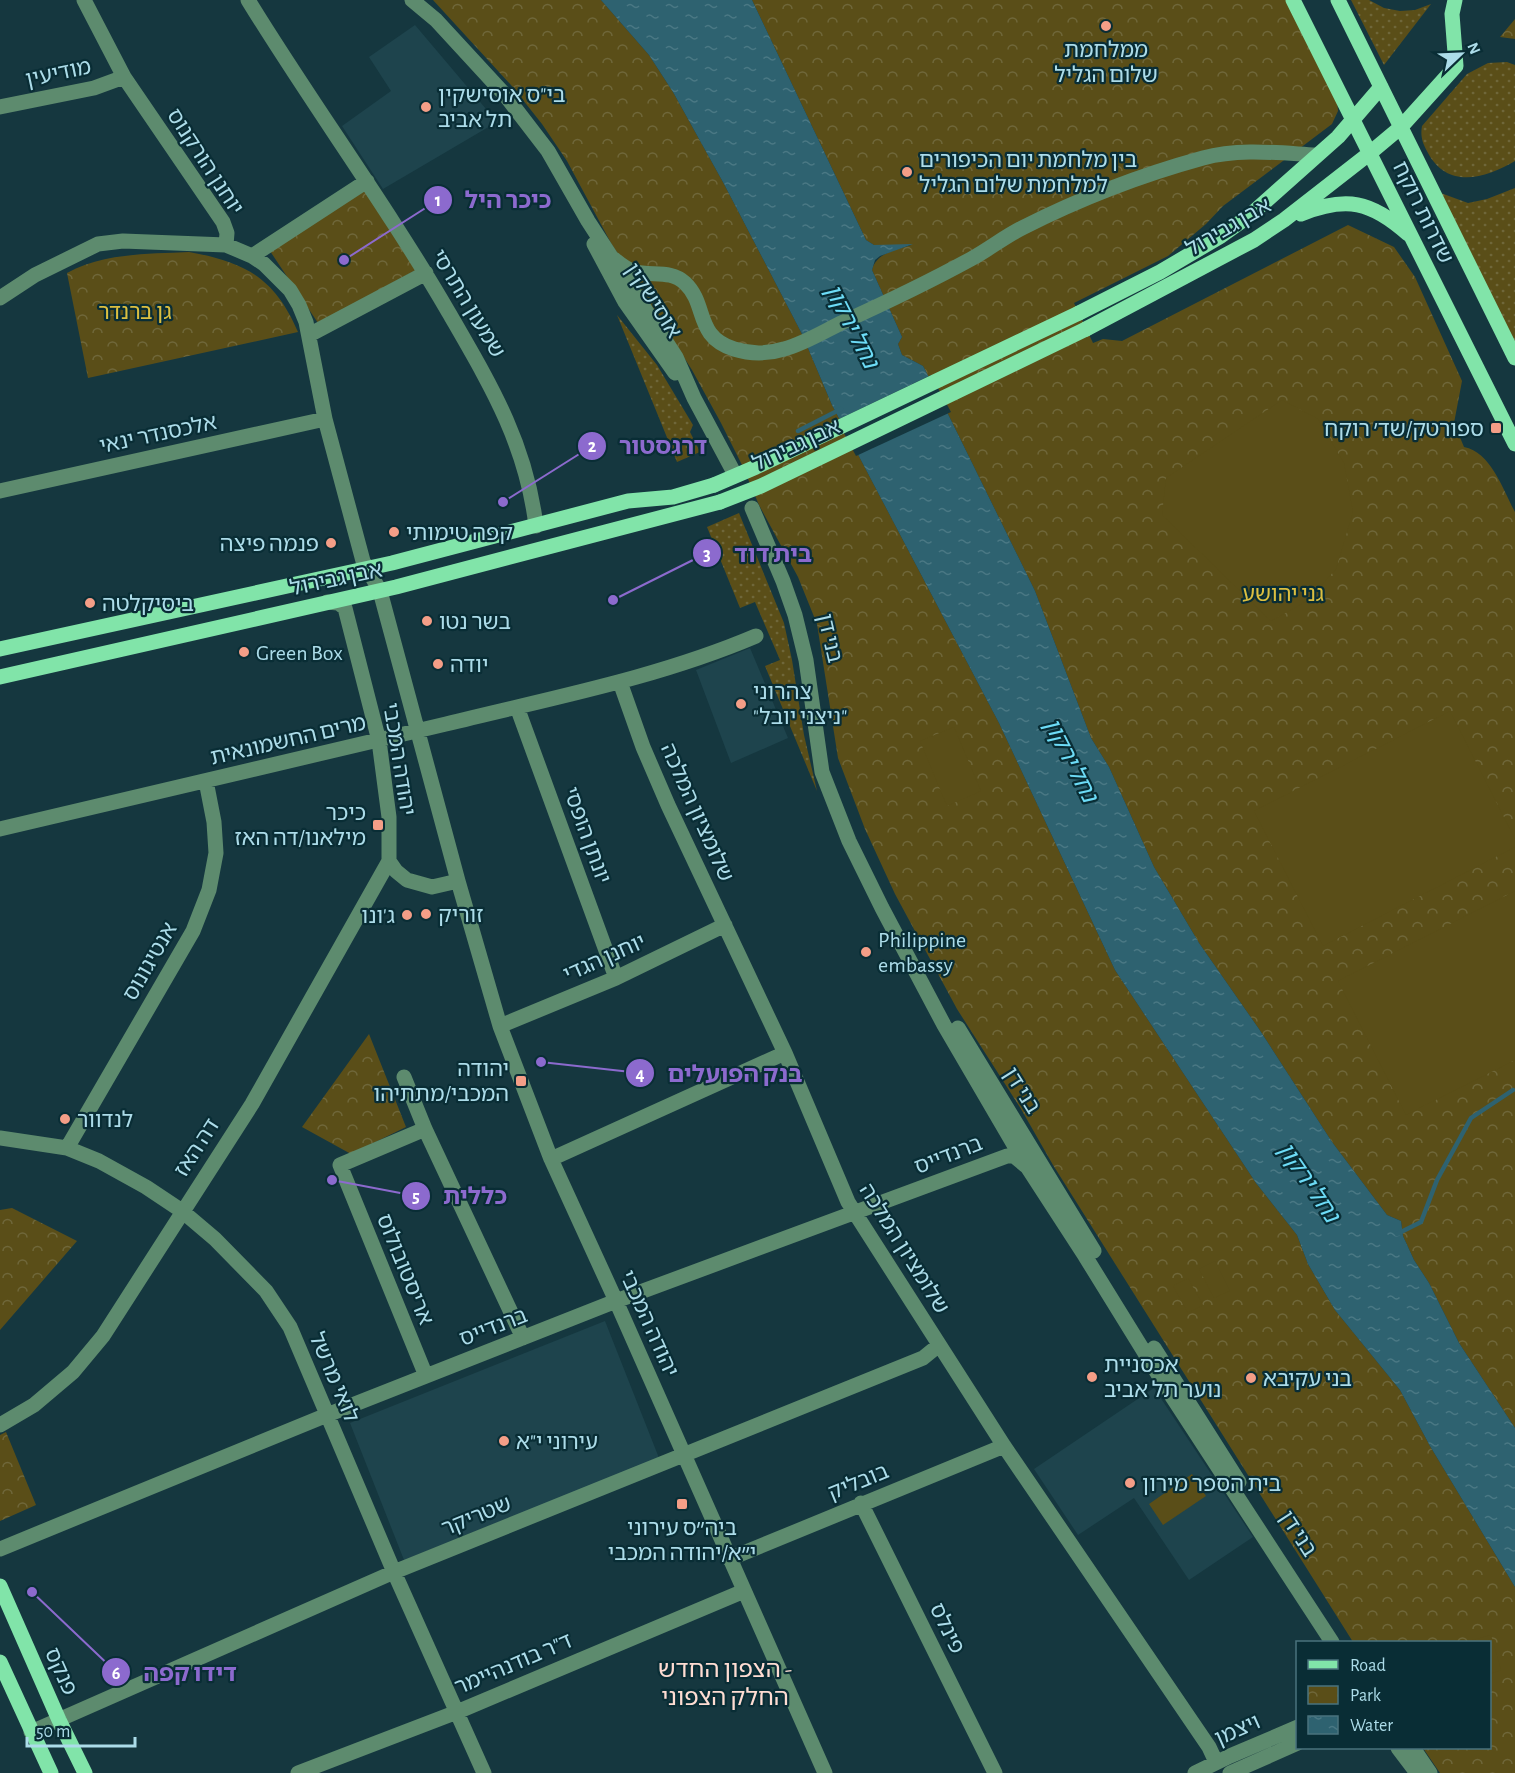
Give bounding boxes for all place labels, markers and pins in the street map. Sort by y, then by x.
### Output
marker: ממלחמת שלום הגליל [1099,19,1113,33]
place label: ממלחמת שלום הגליל [1054,39,1158,86]
place label: בי"ס אוסישקין תל אביב [438,84,566,131]
marker: בי"ס אוסישקין תל אביב [419,100,433,114]
place label: בין מלחמת יום הכיפורים למלחמת שלום הגליל [919,149,1137,196]
marker: בין מלחמת יום הכיפורים למלחמת שלום הגליל [900,165,914,179]
callout: כיכר היל [423,179,564,221]
place label: ספורטק/שד׳ רוקח [1324,418,1484,440]
marker: ספורטק/שד׳ רוקח [1489,421,1503,435]
callout: דרגסטור [577,425,719,467]
place label: קפה טימותי [406,522,513,544]
marker: קפה טימותי [387,525,401,539]
callout: בית דוד [692,532,824,574]
place label: פנמה פיצה [220,533,319,555]
marker: פנמה פיצה [324,536,338,550]
place label: ביסיקלטה [102,593,194,615]
marker: ביסיקלטה [83,596,97,610]
place label: בשר נטו [439,611,511,633]
marker: בשר נטו [420,614,434,628]
place label: Green Box [256,642,343,664]
marker: Green Box [237,645,251,659]
place label: יודה [450,654,488,676]
marker: יודה [431,657,445,671]
place label: צהרוני "ניצני יובל" [753,681,847,728]
marker: צהרוני "ניצני יובל" [734,697,748,711]
place label: כיכר מילאנו/דה האז [234,802,366,849]
marker: כיכר מילאנו/דה האז [371,818,385,832]
place label: זוריק [438,904,483,926]
place label: ג'ונו [362,905,395,927]
marker: זוריק [419,907,433,921]
marker: ג'ונו [400,908,414,922]
place label: Philippine embassy [878,929,966,976]
marker: Philippine embassy [859,945,873,959]
callout: בנק הפועלים [625,1052,814,1094]
place label: יהודה המכבי/מתתיהו [374,1058,509,1105]
marker: יהודה המכבי/מתתיהו [514,1074,528,1088]
place label: לנדוור [77,1109,133,1131]
marker: לנדוור [58,1112,72,1126]
callout: כללית [401,1175,519,1217]
place label: אכסניית נוער תל אביב [1104,1354,1221,1401]
place label: בני עקיבא [1263,1368,1352,1390]
marker: אכסניית נוער תל אביב [1085,1370,1099,1384]
marker: בני עקיבא [1244,1371,1258,1385]
place label: עירוני י"א [516,1431,598,1453]
marker: עירוני י"א [497,1434,511,1448]
place label: בית הספר מירון [1142,1473,1281,1495]
marker: בית הספר מירון [1123,1476,1137,1490]
marker: ביה״ס עירוני י״א/יהודה המכבי [675,1497,689,1511]
place label: ביה״ס עירוני י״א/יהודה המכבי [608,1517,756,1564]
callout: דידו קפה [101,1651,248,1693]

